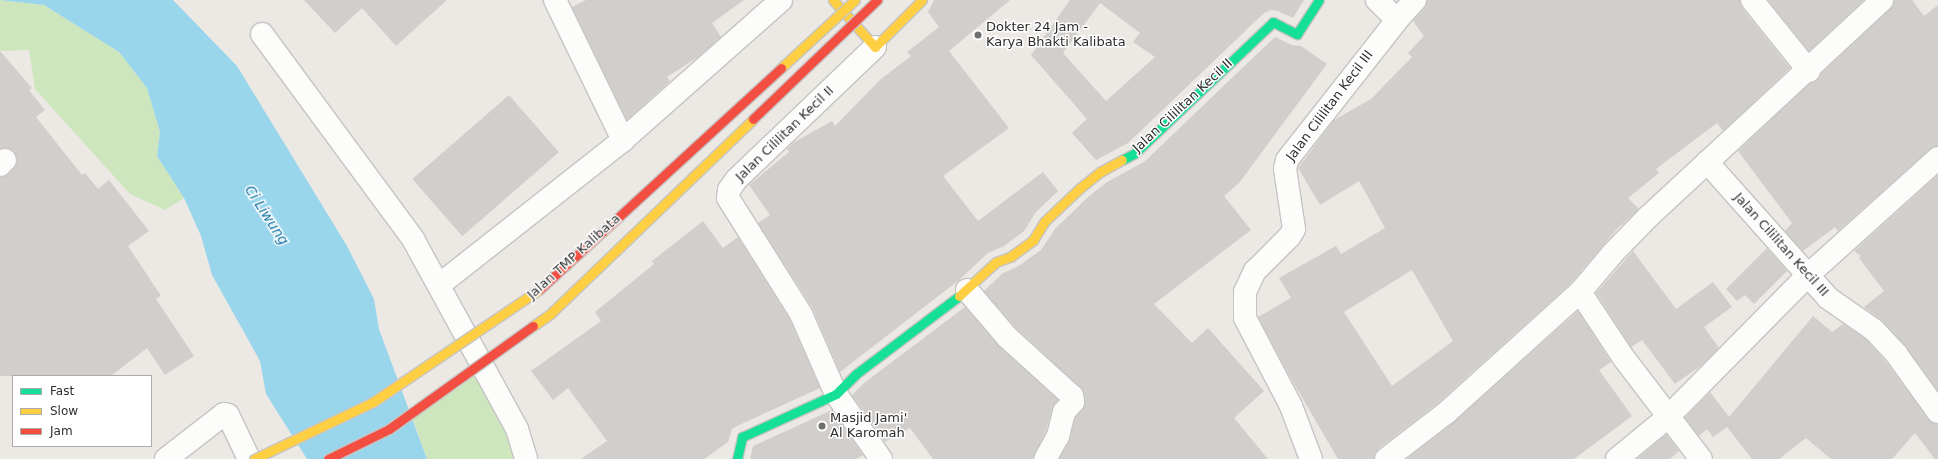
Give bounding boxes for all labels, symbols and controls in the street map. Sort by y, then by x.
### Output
place label: Dokter 24 Jam - Karya Bhakti Kalibata [986,20,1126,51]
marker: Dokter 24 Jam - Karya Bhakti Kalibata [973,30,983,40]
street label: Jalan Cililitan Kecil III [1283,48,1377,164]
street label: Jalan Cililitan Kecil II [1130,56,1236,156]
street label: Jalan Cililitan Kecil II [733,83,837,185]
water label: Ci Liwung [241,182,293,248]
street label: Jalan Cililitan Kecil III [1730,190,1832,300]
street label: Jalan TMP Kalibata [524,211,624,303]
legend [12,375,152,447]
text: Fast [50,384,74,398]
text: Slow [50,404,78,418]
place label: Masjid Jami' Al Karomah [830,411,907,442]
marker: Masjid Jami' Al Karomah [817,421,827,431]
text: Jam [50,424,73,438]

